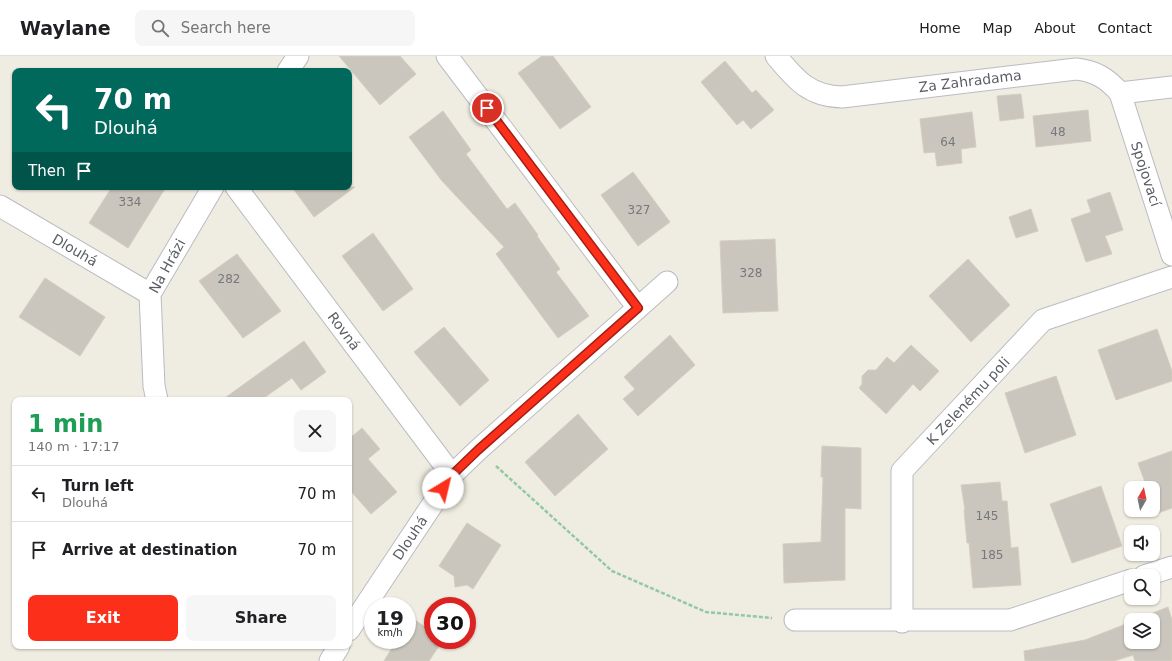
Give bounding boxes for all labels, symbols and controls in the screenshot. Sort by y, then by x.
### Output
search box [135,10,415,46]
text: Waylane [20,17,111,39]
icon: search [149,17,171,39]
text: Search here [181,19,271,37]
text: Home [919,20,961,36]
text: Map [983,20,1012,36]
text: About [1034,20,1076,36]
text: Contact [1098,20,1152,36]
street label: Za Zahradama [918,67,1022,95]
text: 70 m [94,83,172,116]
icon: left [28,84,80,136]
pin [470,91,504,125]
icon: arrive [476,97,498,119]
text: Dlouhá [94,117,158,138]
house number: 48 [1050,125,1066,139]
house number: 64 [940,135,956,149]
street label: Spojovací [1128,140,1164,210]
icon: arrive [73,160,95,182]
text: Then [28,162,65,180]
house number: 334 [119,195,141,209]
house number: 327 [628,203,650,217]
street label: Dlouhá [50,231,100,269]
street label: Na Hrázi [146,236,188,296]
house number: 328 [740,266,762,280]
house number: 282 [218,272,240,286]
street label: Rovná [325,309,363,353]
street label: K Zelenému poli [923,354,1013,448]
text: 1 min [28,410,103,438]
button: close [294,410,336,452]
text: 140 m · 17:17 [28,439,119,454]
position arrow [422,467,464,509]
text: Turn left [62,477,134,495]
north arrow [1124,481,1160,517]
map controls [1124,481,1160,649]
icon: left [28,483,50,505]
text: 70 m [298,485,336,503]
text: Dlouhá [62,495,108,510]
house number: 145 [976,509,998,523]
street label: Dlouhá [390,513,430,563]
button: sound [1124,525,1160,561]
icon: arrive [28,539,50,561]
text: Arrive at destination [62,541,237,559]
text: 70 m [298,541,336,559]
house number: 185 [981,548,1003,562]
button: search [1124,569,1160,605]
button: Exit [28,595,178,641]
button: Share [186,595,336,641]
speed limit sign: 30 [424,597,476,649]
text: 19 [376,606,404,630]
button: layers [1124,613,1160,649]
text: km/h [377,627,403,638]

